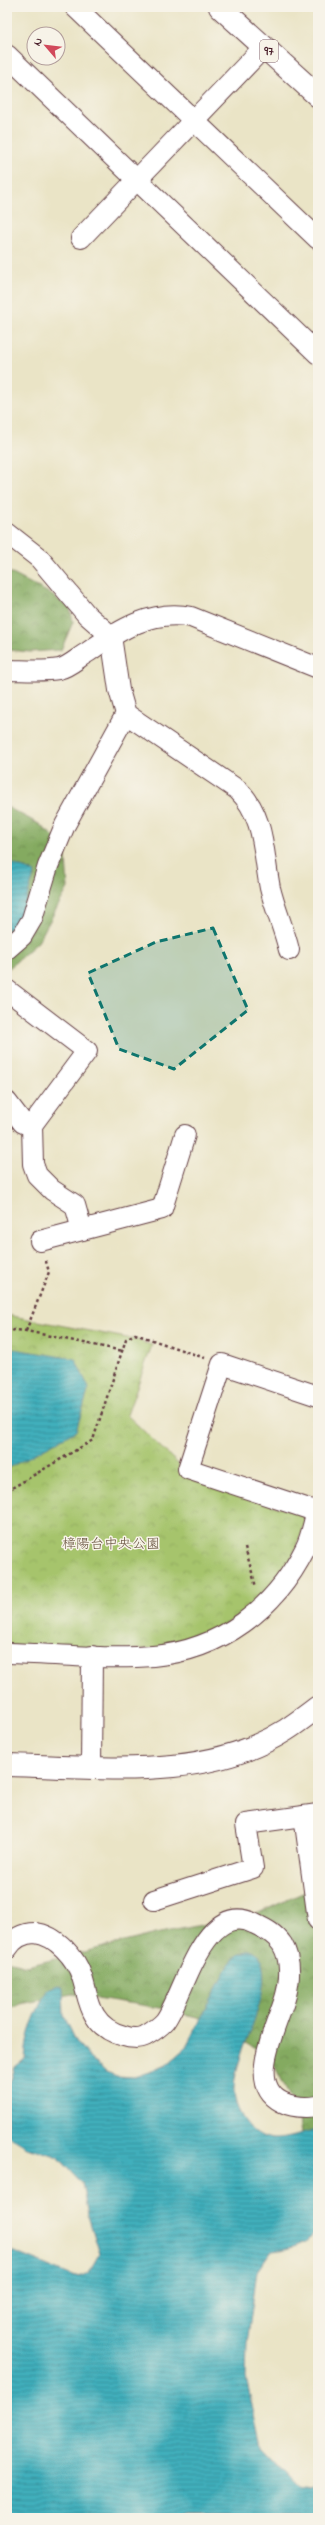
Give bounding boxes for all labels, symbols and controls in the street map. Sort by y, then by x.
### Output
north arrow [26,26,66,66]
text: N [29,35,47,49]
road number: 97 [260,40,278,62]
park label: 樟陽台中央公園 [62,1534,160,1555]

